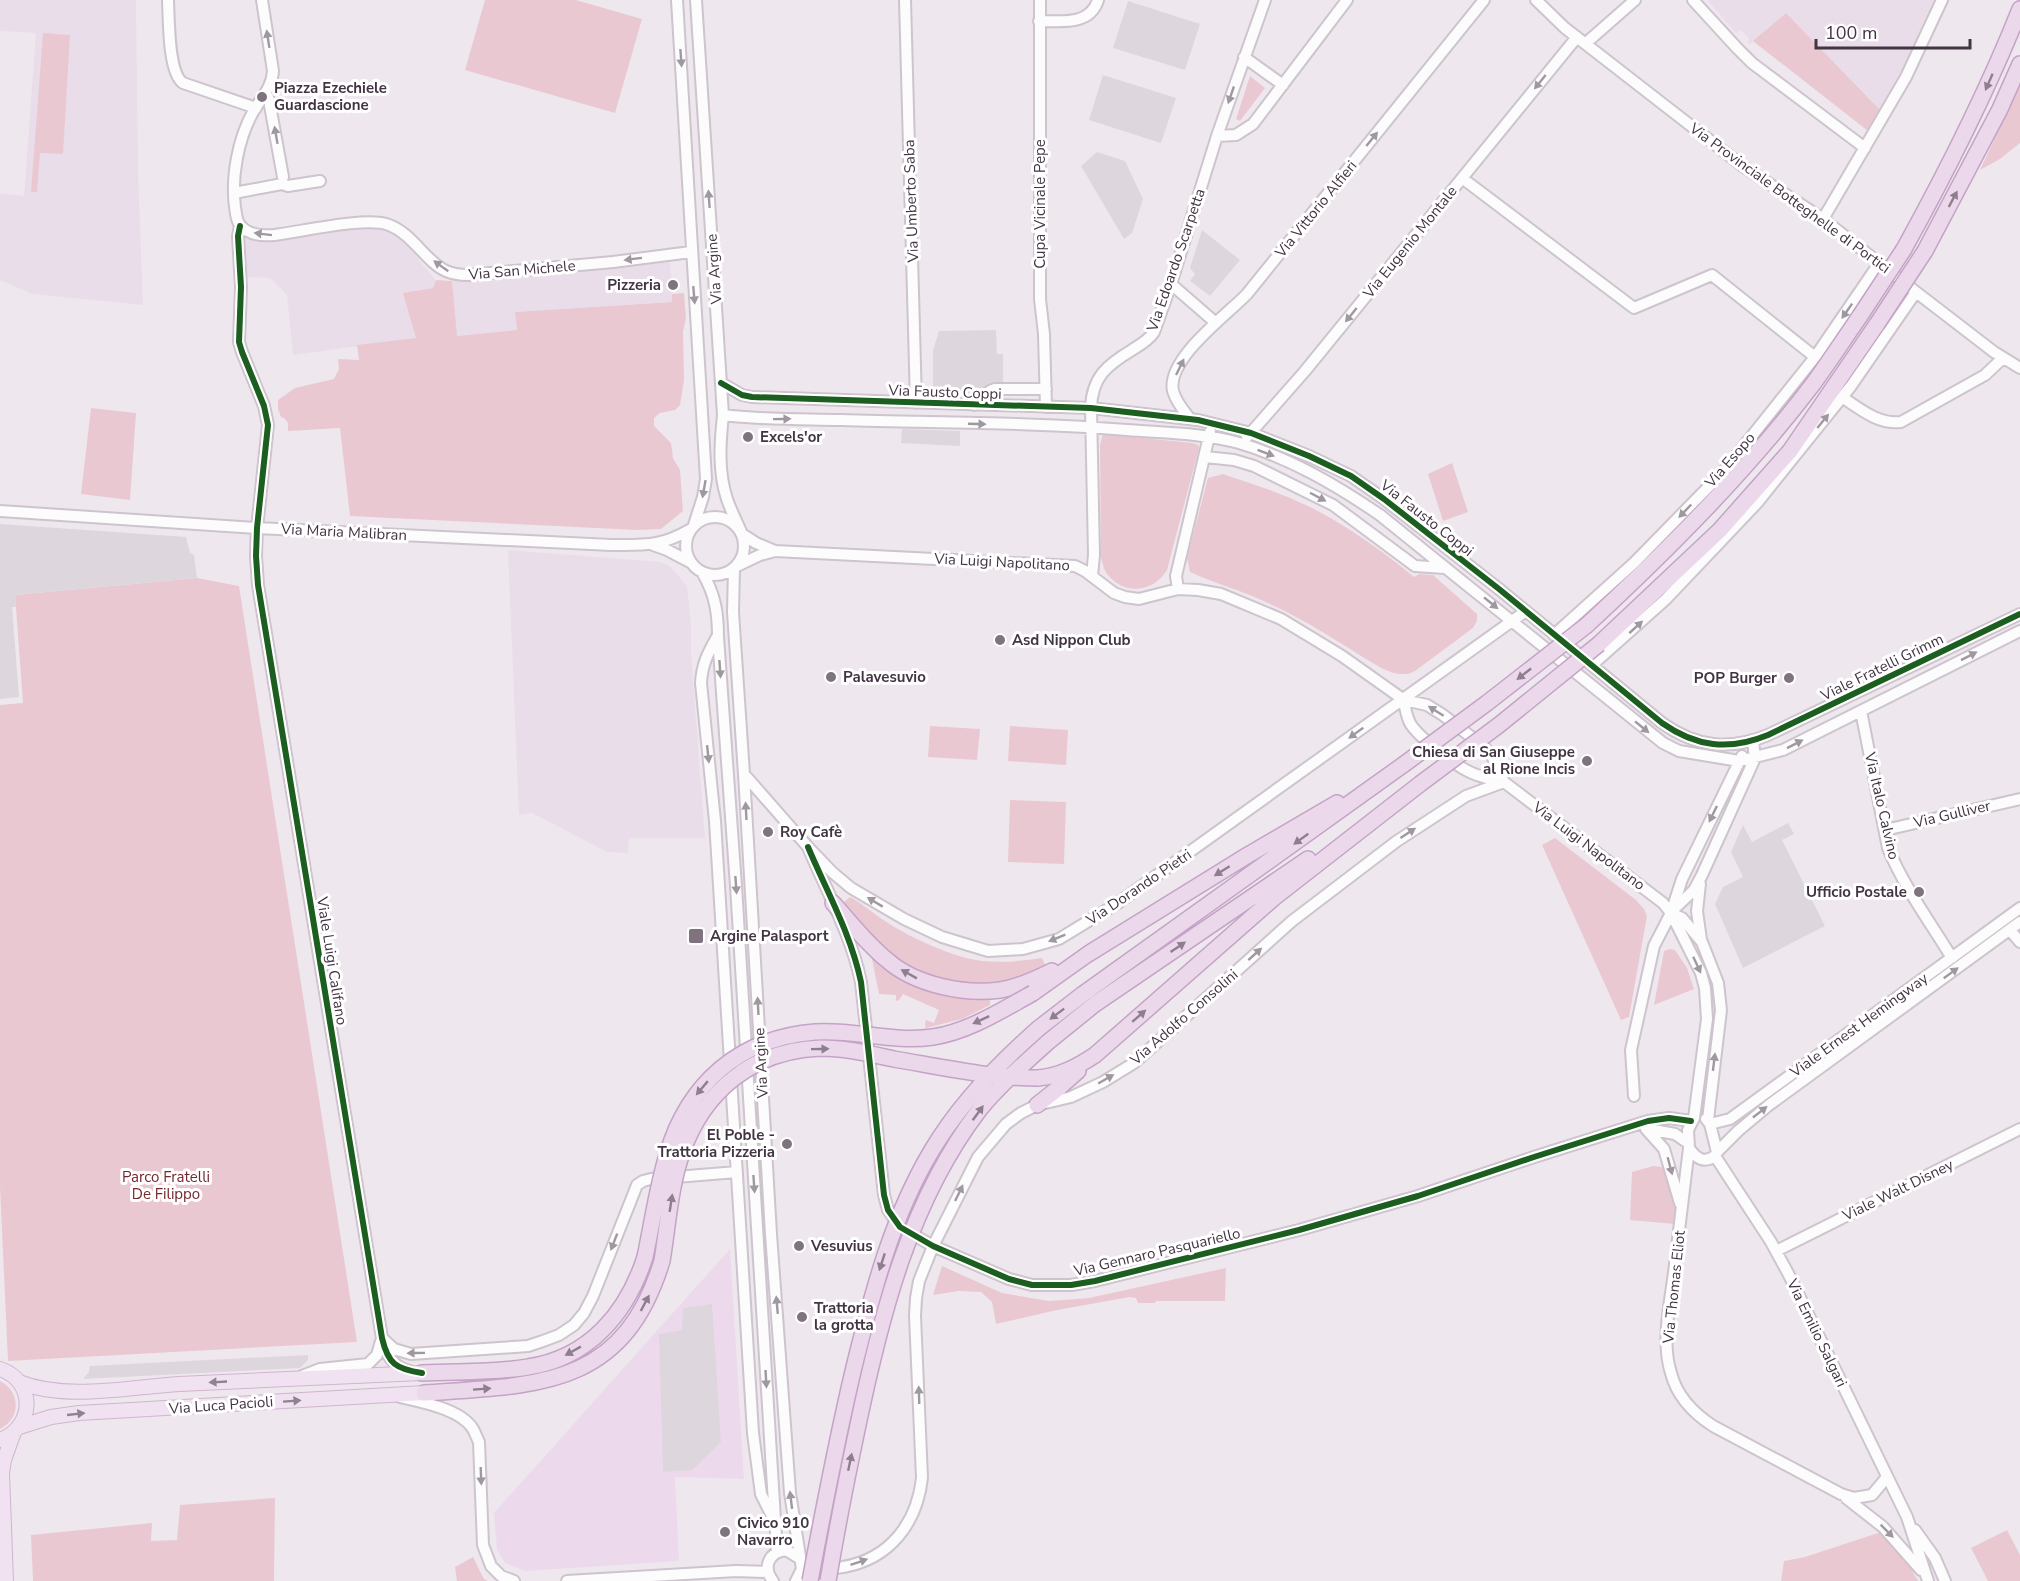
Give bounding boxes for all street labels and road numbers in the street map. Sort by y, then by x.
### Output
street label: Via Provinciale Botteghelle di Portici [1685,118,1895,278]
street label: Via Umberto Saba [899,139,923,264]
street label: Cupa Vicinale Pepe [1030,139,1050,269]
street label: Via Vittorio Alfieri [1270,156,1361,263]
street label: Via Eugenio Montale [1358,182,1462,303]
street label: Via Edoardo Scarpetta [1142,186,1210,335]
street label: Via Argine [702,233,727,306]
street label: Via San Michele [467,255,576,285]
street label: Via Fausto Coppi [887,380,1002,404]
street label: Via Esopo [1700,428,1759,493]
street label: Via Fausto Coppi [1375,475,1478,561]
street label: Via Maria Malibran [279,519,408,545]
street label: Via Luigi Napolitano [933,548,1070,576]
street label: Viale Fratelli Grimm [1816,629,1947,706]
street label: Via Italo Calvino [1860,749,1904,862]
street label: Via Gulliver [1911,795,1993,833]
street label: Via Luigi Napolitano [1528,797,1649,895]
street label: Via Dorando Pietri [1082,844,1196,930]
street label: Viale Luigi Califano [312,895,352,1026]
street label: Via Adolfo Consolini [1125,965,1242,1070]
street label: Viale Ernest Hemingway [1785,968,1932,1082]
street label: Via Argine [749,1027,773,1100]
street label: Viale Walt Disney [1838,1154,1957,1226]
street label: Via Gennaro Pasquariello [1071,1223,1242,1281]
street label: Via Thomas Eliot [1658,1229,1690,1346]
street label: Via Emilio Salgari [1782,1275,1852,1390]
street label: Via Luca Pacioli [167,1391,274,1419]

